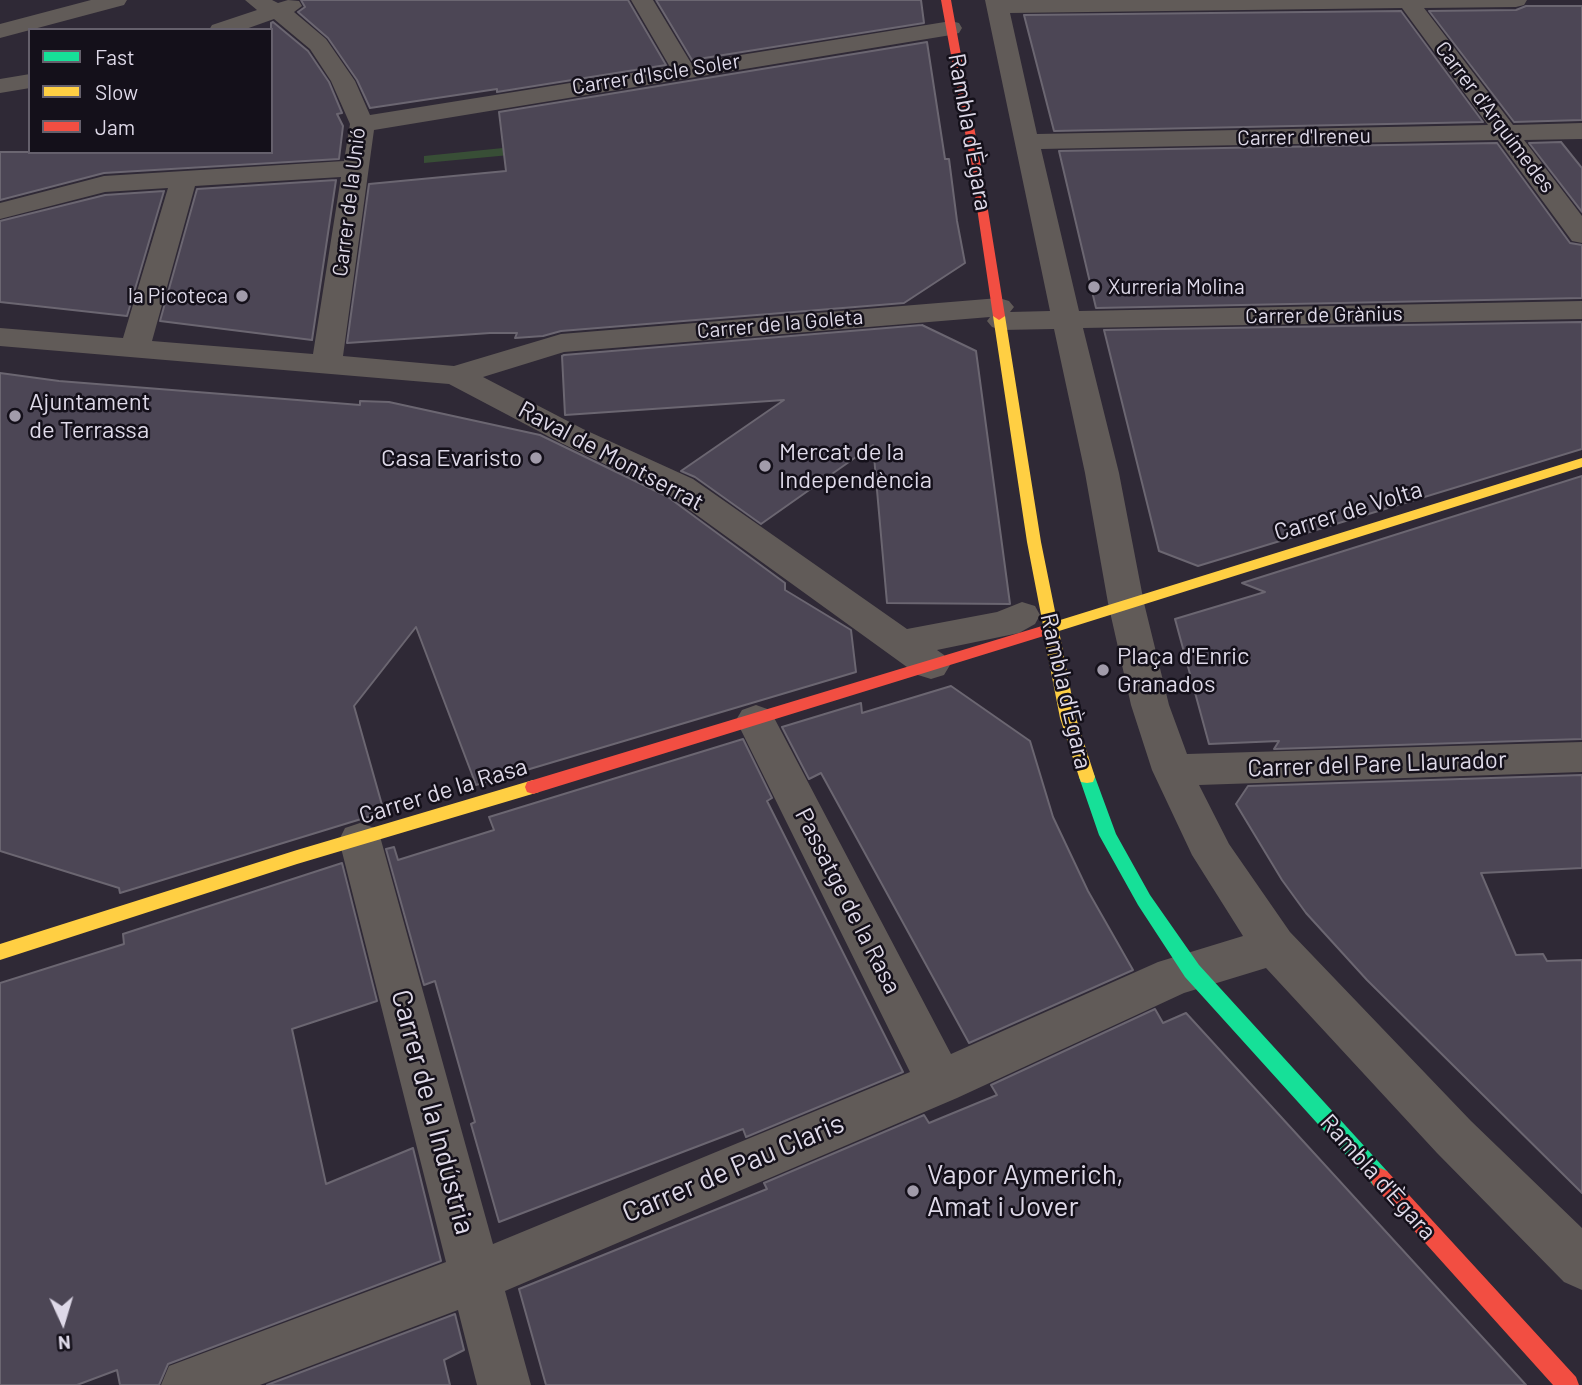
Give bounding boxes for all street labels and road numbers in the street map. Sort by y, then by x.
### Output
street label: Carrer d'Arquímedes [1430,36,1560,198]
street label: Carrer d'Iscle Soler [570,48,742,100]
street label: Rambla d'Ègara [942,51,998,213]
street label: Carrer d'Ireneu [1237,123,1371,151]
street label: Carrer de la Unió [327,126,371,278]
street label: Carrer de Grànius [1245,301,1403,329]
street label: Carrer de la Goleta [696,304,864,344]
street label: Raval de Montserrat [513,395,709,517]
street label: Carrer de Volta [1270,475,1426,547]
street label: Rambla d'Ègara [1034,610,1098,772]
street label: Carrer del Pare Llaurador [1247,745,1507,783]
street label: Carrer de la Rasa [355,752,531,830]
street label: Passatge de la Rasa [789,803,907,999]
street label: Carrer de la Indústria [384,986,482,1238]
street label: Carrer de Pau Claris [617,1106,849,1230]
street label: Rambla d'Ègara [1314,1108,1442,1246]

